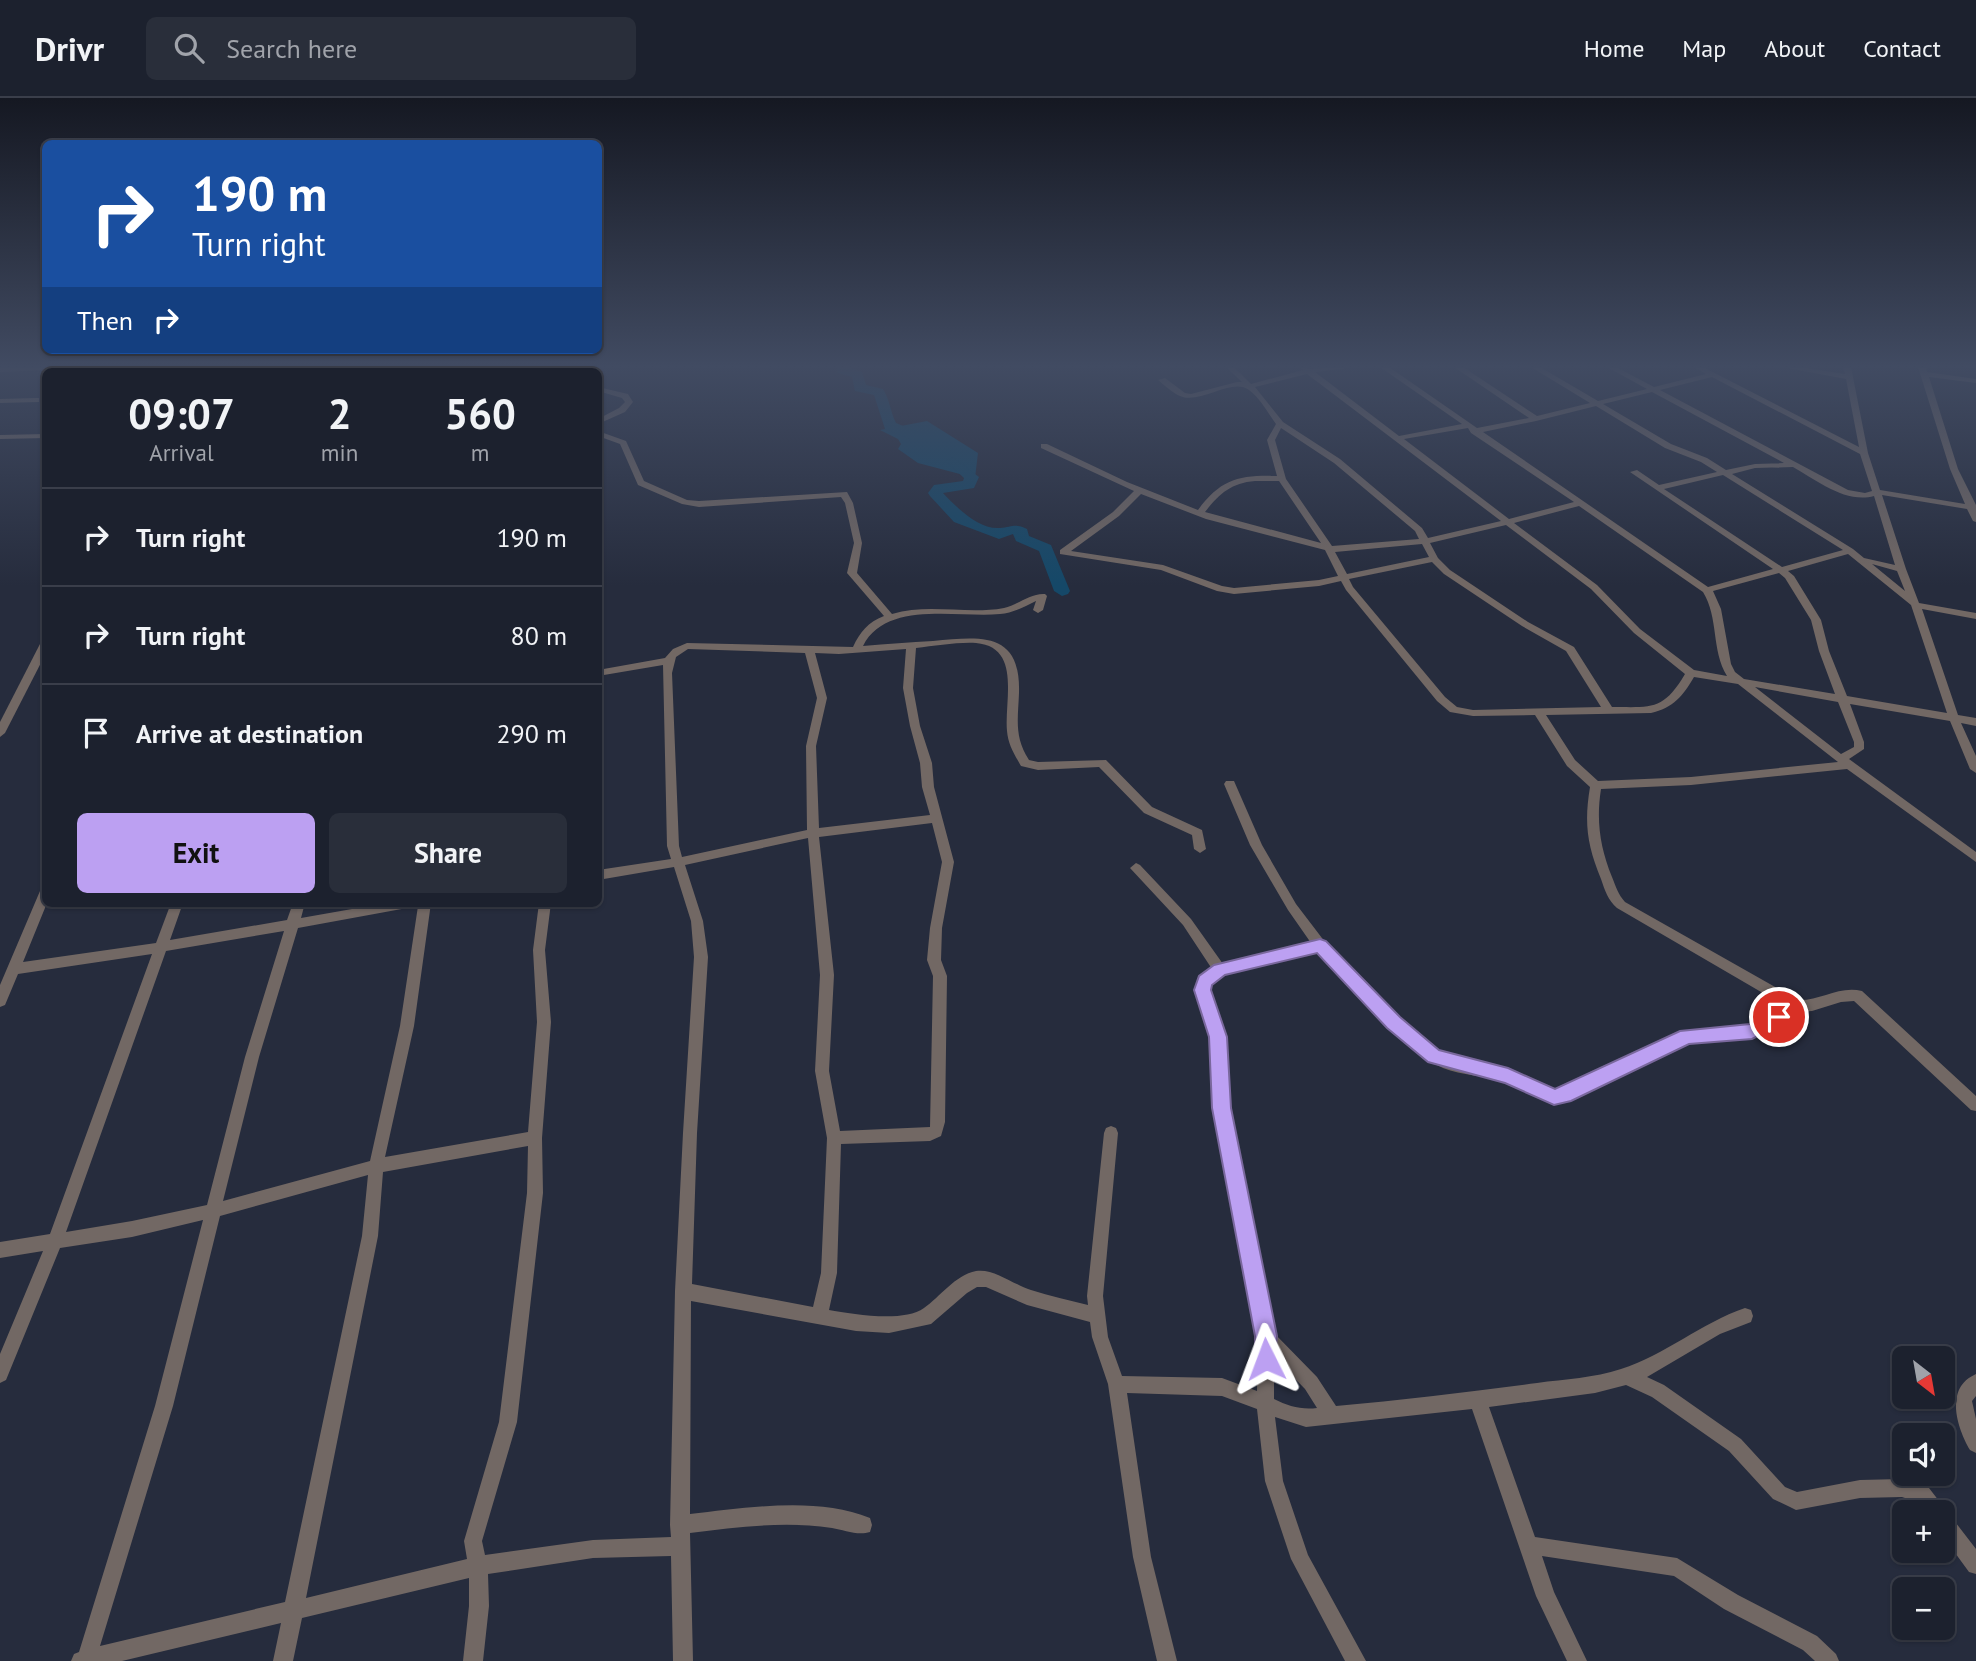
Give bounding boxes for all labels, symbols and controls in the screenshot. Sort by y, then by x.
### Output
search box [146,17,636,80]
text: Drivr [35,27,104,70]
icon: search [170,29,208,67]
text: Search here [226,32,357,65]
text: Home [1584,33,1644,64]
text: Map [1682,33,1726,64]
text: About [1764,33,1825,64]
text: Contact [1863,33,1941,64]
text: 190 m [192,161,327,225]
icon: right [77,168,168,259]
text: Turn right [192,223,326,265]
icon: right [147,301,185,339]
text: Then [77,304,133,337]
text: 09:07 [128,386,235,441]
text: 2 [328,386,351,441]
text: 560 [444,386,516,441]
text: Arrival [149,438,214,467]
text: min [321,438,358,467]
text: m [471,438,489,467]
icon: right [77,518,115,556]
text: Turn right [136,521,245,554]
text: 190 m [496,521,567,554]
icon: right [77,616,115,654]
text: Turn right [136,619,245,652]
text: 80 m [511,619,567,652]
icon: arrive [77,714,115,752]
text: Arrive at destination [136,717,363,750]
text: 290 m [496,717,567,750]
button: Exit [77,813,315,893]
button: Share [329,813,567,893]
pin [1749,987,1809,1047]
icon: arrive [1760,998,1798,1036]
position arrow [1229,1322,1303,1396]
north arrow [1892,1346,1955,1409]
map controls [1892,1346,1955,1640]
button: sound [1892,1423,1955,1486]
button: + [1892,1500,1955,1563]
button: − [1892,1577,1955,1640]

